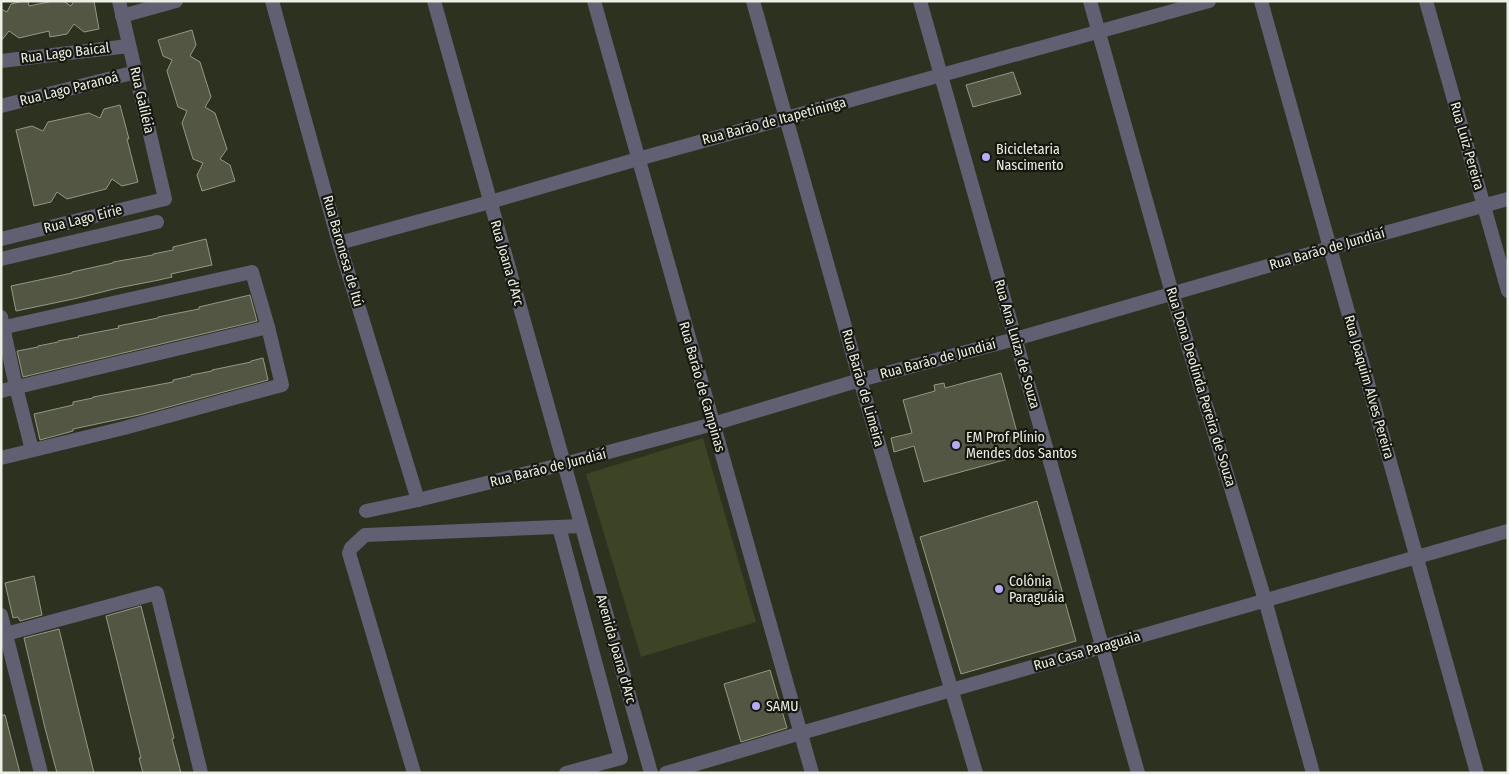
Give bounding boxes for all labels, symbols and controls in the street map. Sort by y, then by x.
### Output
street label: Rua Lago Baical [20,39,111,67]
street label: Rua Galiléia [126,65,158,135]
street label: Rua Lago Paranoá [18,68,120,109]
street label: Rua Barão de Itapetininga [700,94,848,148]
street label: Rua Luiz Pereira [1446,100,1488,192]
place label: Bicicletaria Nascimento [996,141,1064,174]
marker: Bicicletaria Nascimento [980,151,992,163]
street label: Rua Baronesa de Itú [319,193,367,309]
street label: Rua Lago Eirie [42,201,124,237]
street label: Rua Joana d'Arc [487,218,527,308]
street label: Rua Barão de Jundiaí [1267,224,1387,274]
street label: Rua Ana Luiza de Souza [990,277,1044,411]
street label: Rua Dona Deolinda Pereira de Souza [1163,285,1240,489]
street label: Rua Joaquim Alves Pereira [1340,313,1398,461]
street label: Rua Barão de Campinas [675,320,729,454]
street label: Rua Barão de Limeira [838,327,888,449]
street label: Rua Barão de Jundiaí [878,335,998,383]
place label: EM Prof Plínio Mendes dos Santos [966,429,1077,462]
marker: EM Prof Plínio Mendes dos Santos [950,439,962,451]
street label: Rua Barão de Jundiaí [488,445,608,491]
place label: Colônia Paraguáia [1009,573,1065,606]
marker: Colônia Paraguáia [993,583,1005,595]
street label: Avenida Joana d'Arc [592,593,640,705]
street label: Rua Casa Paraguaia [1032,628,1143,674]
place label: SAMU [766,698,798,715]
marker: SAMU [750,700,762,712]

